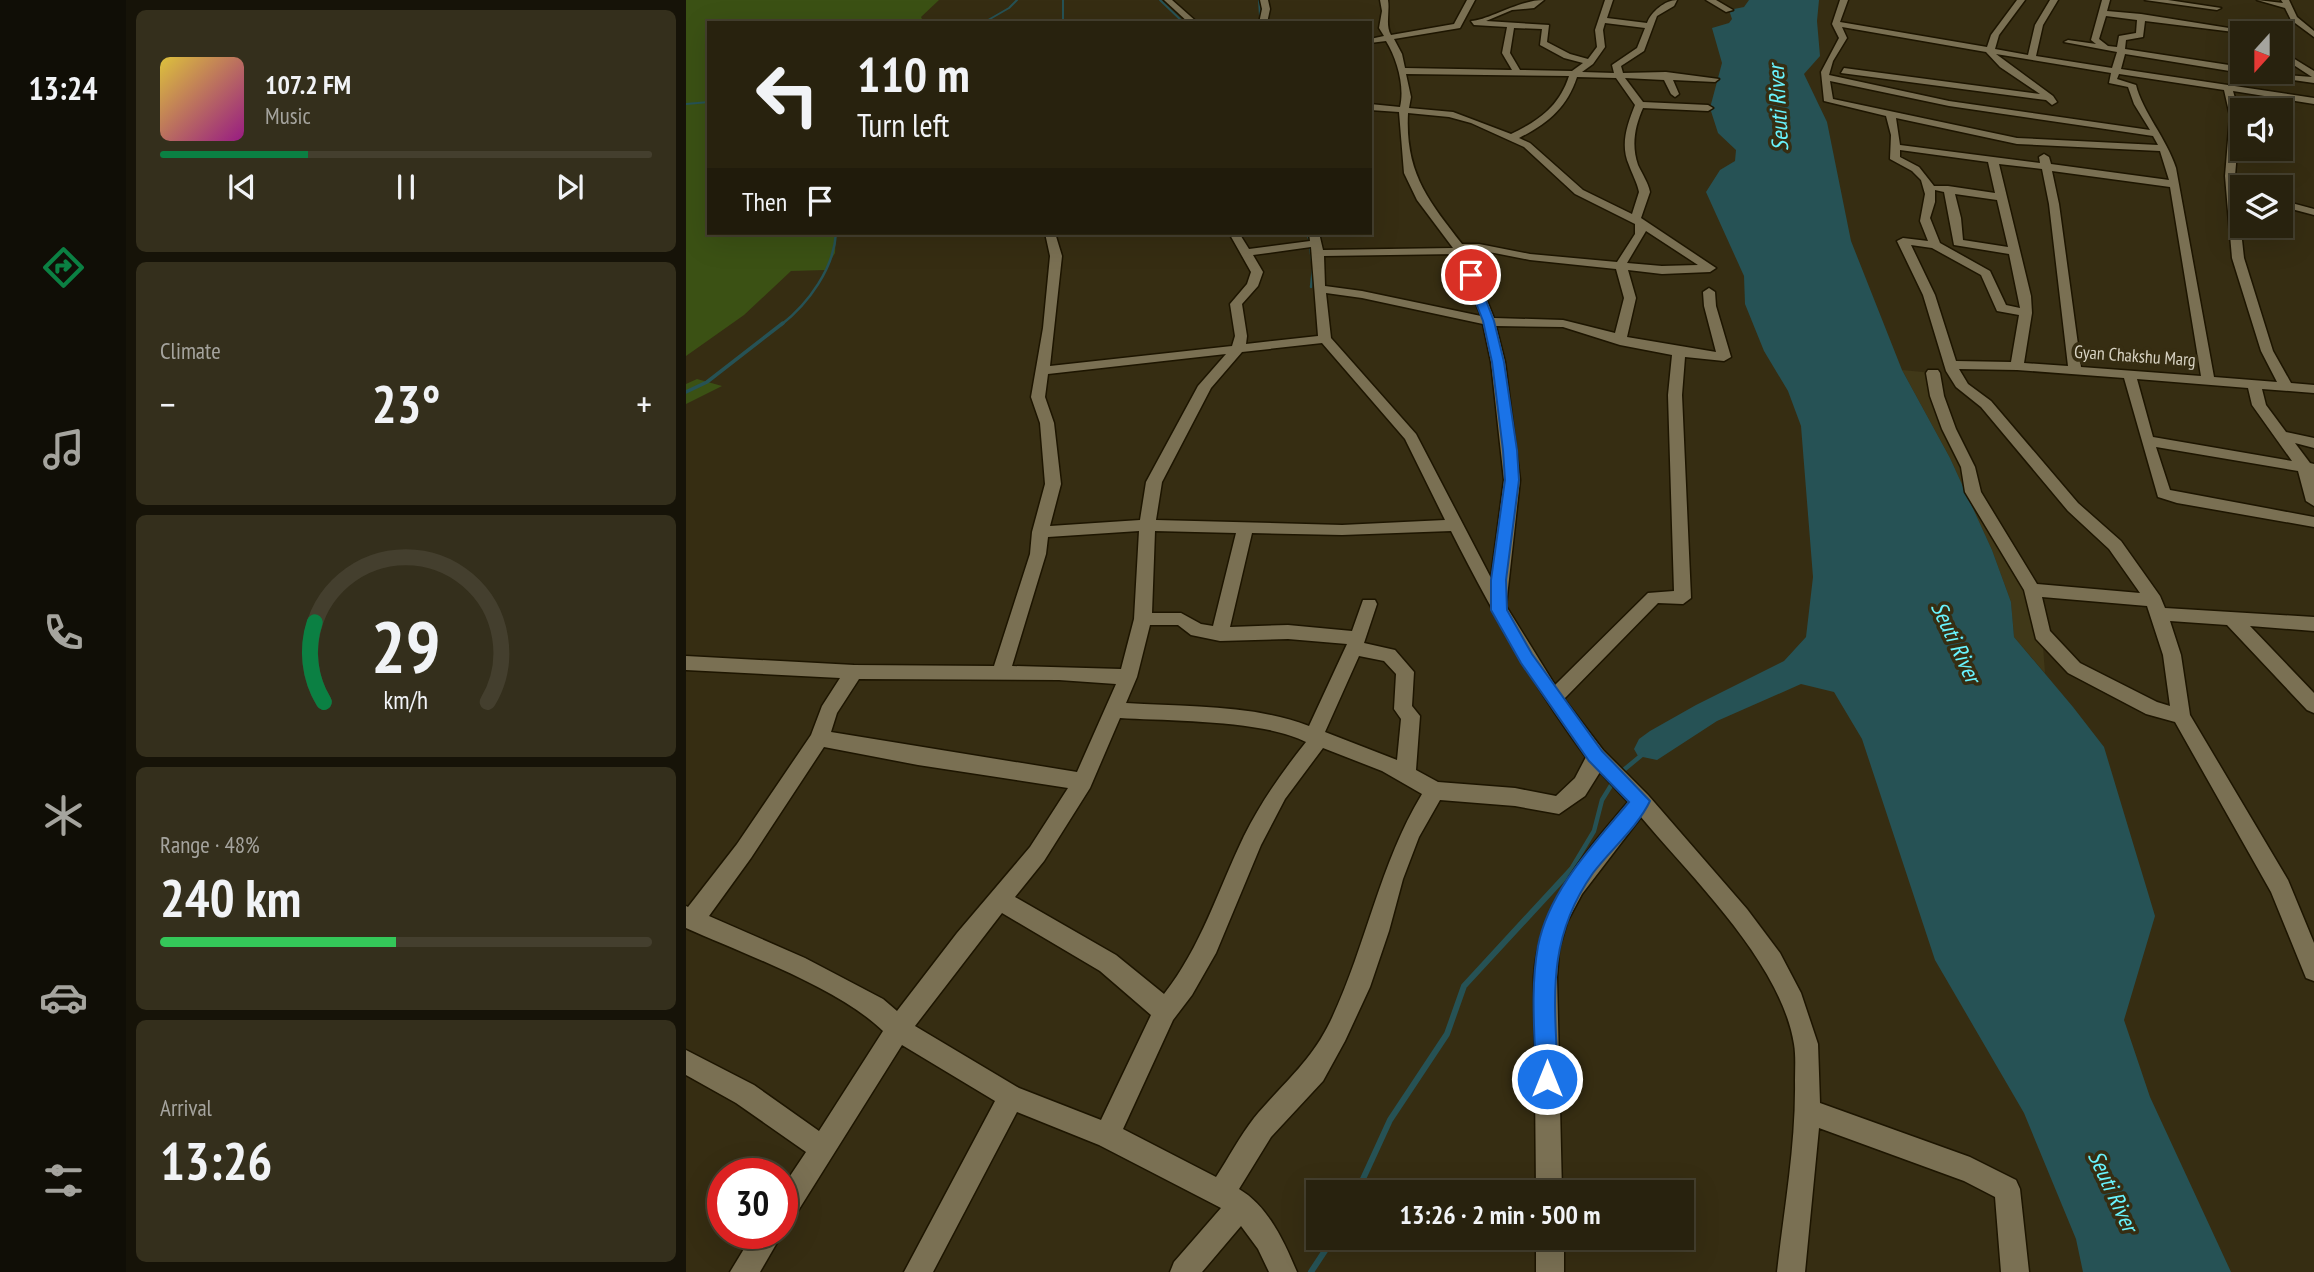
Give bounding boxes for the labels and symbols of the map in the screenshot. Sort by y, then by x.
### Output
north arrow [2230,21,2292,84]
water label: Seuti River [1761,61,1794,152]
pin [1441,245,1501,305]
street label: Gyan Chakshu Marg [2073,340,2197,371]
water label: Seuti River [1925,597,1989,690]
position arrow [1510,1042,1584,1116]
water label: Seuti River [2082,1146,2146,1239]
speed limit sign: 30 [707,1158,798,1249]

